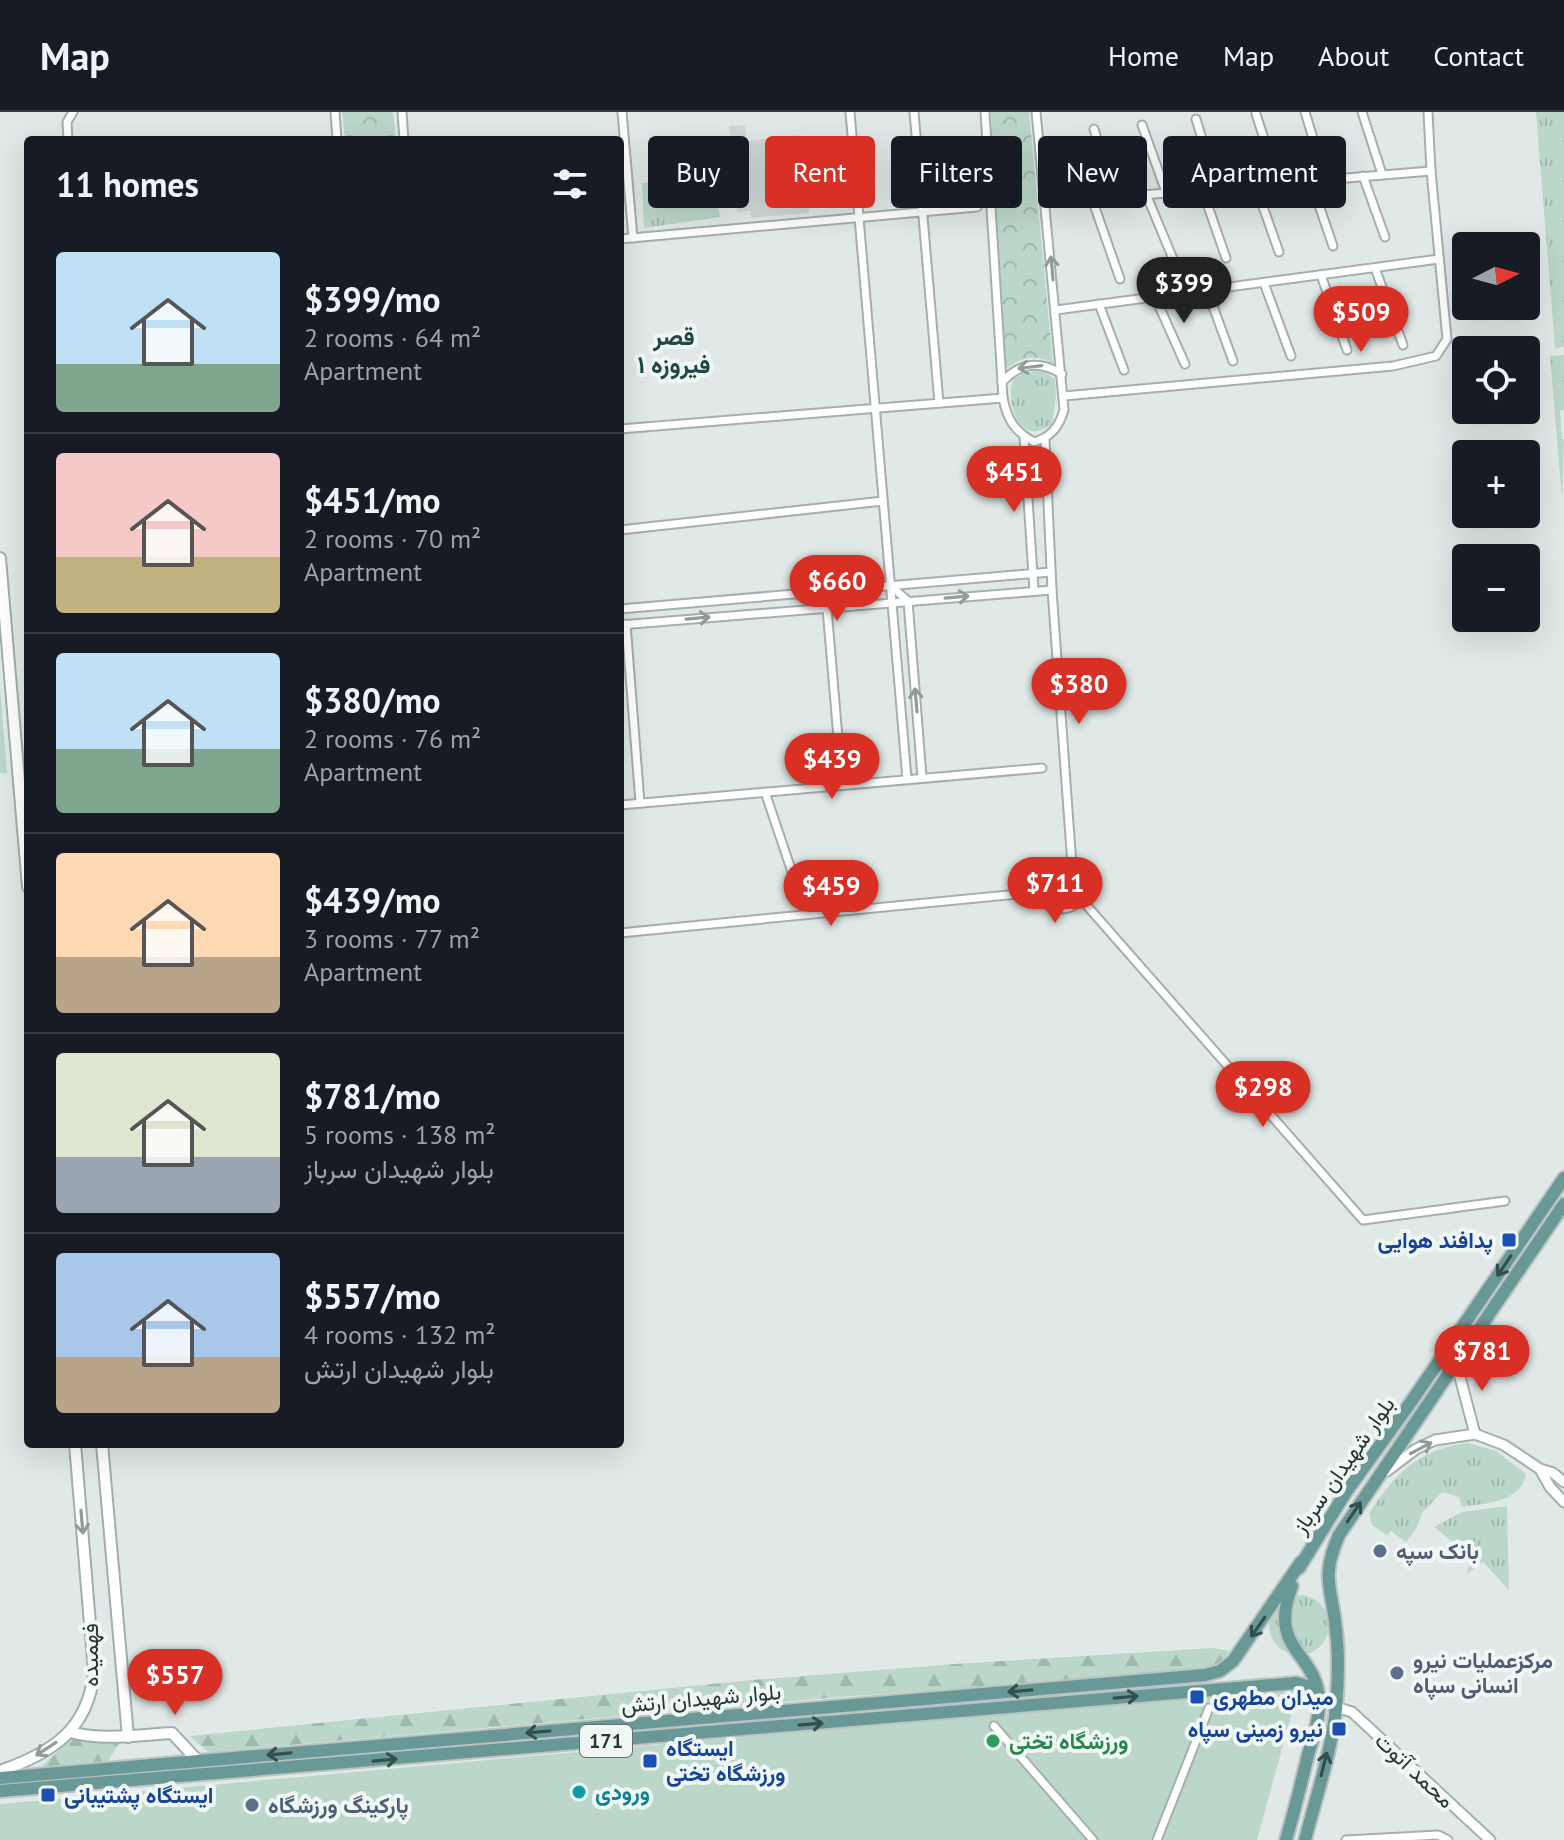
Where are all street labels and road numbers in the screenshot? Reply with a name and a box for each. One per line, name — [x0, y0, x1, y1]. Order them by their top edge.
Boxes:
street label: بلوار شهیدان سرباز — [1285, 1391, 1401, 1540]
street label: فهمیده — [76, 1623, 104, 1687]
street label: بلوار شهیدان ارتش — [620, 1677, 782, 1719]
road number: 171 — [580, 1725, 632, 1757]
street label: محمد آتوت — [1369, 1726, 1461, 1814]

